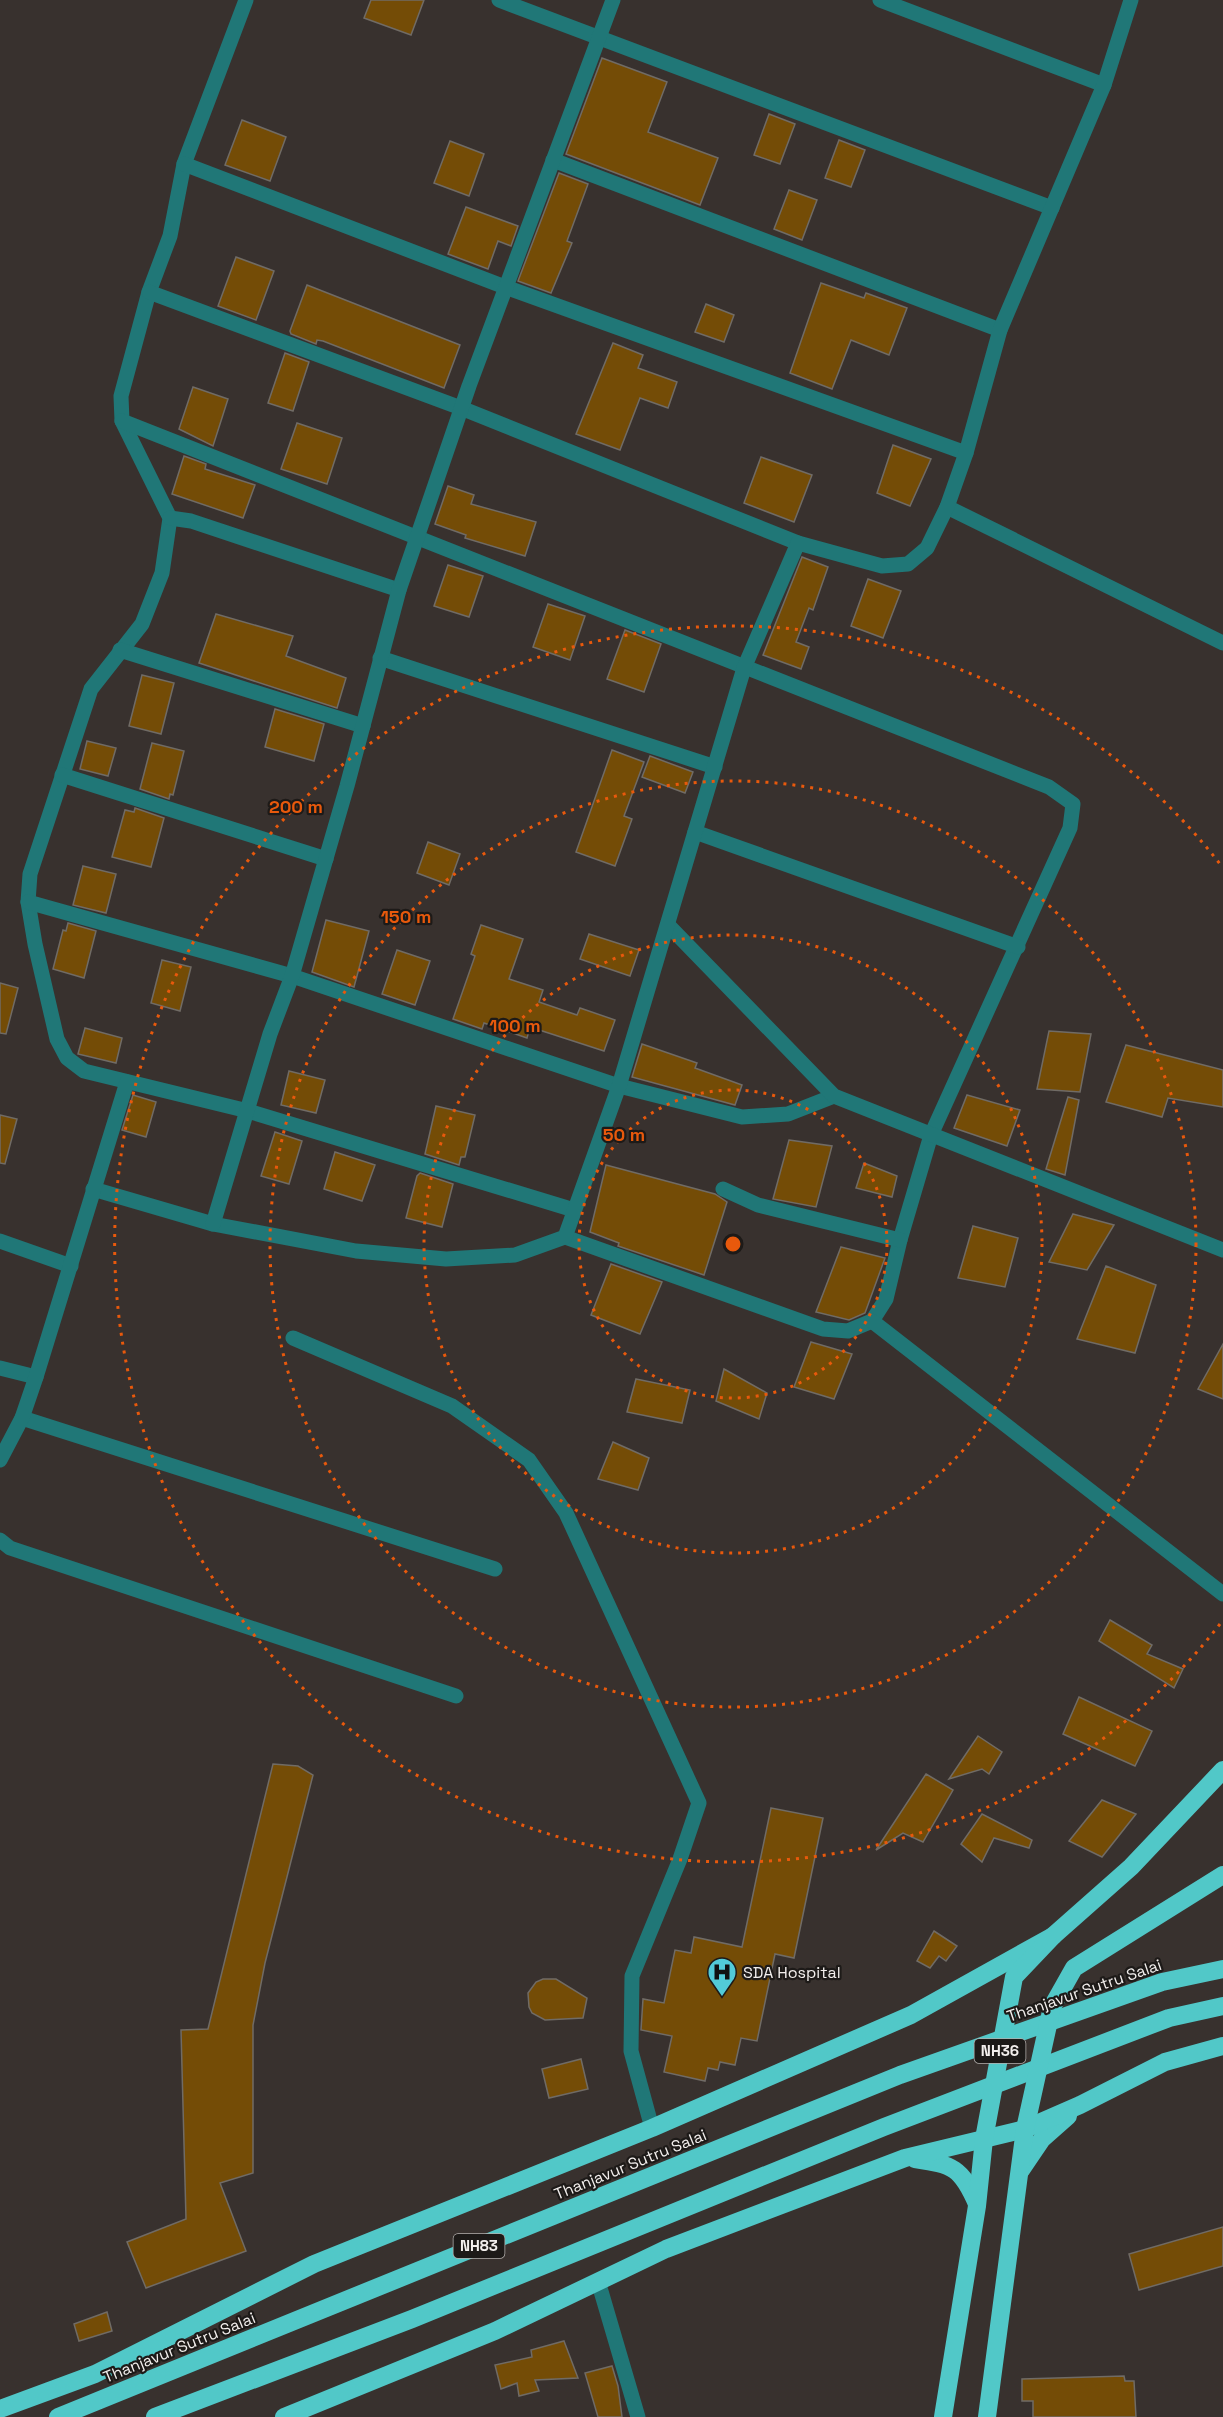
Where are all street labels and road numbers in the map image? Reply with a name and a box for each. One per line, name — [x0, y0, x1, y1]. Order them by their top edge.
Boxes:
street label: Thanjavur Sutru Salai — [1004, 1954, 1164, 2027]
road number: NH36 — [974, 2039, 1026, 2063]
street label: Thanjavur Sutru Salai — [551, 2124, 709, 2205]
road number: NH83 — [454, 2234, 504, 2258]
street label: Thanjavur Sutru Salai — [100, 2307, 258, 2388]

